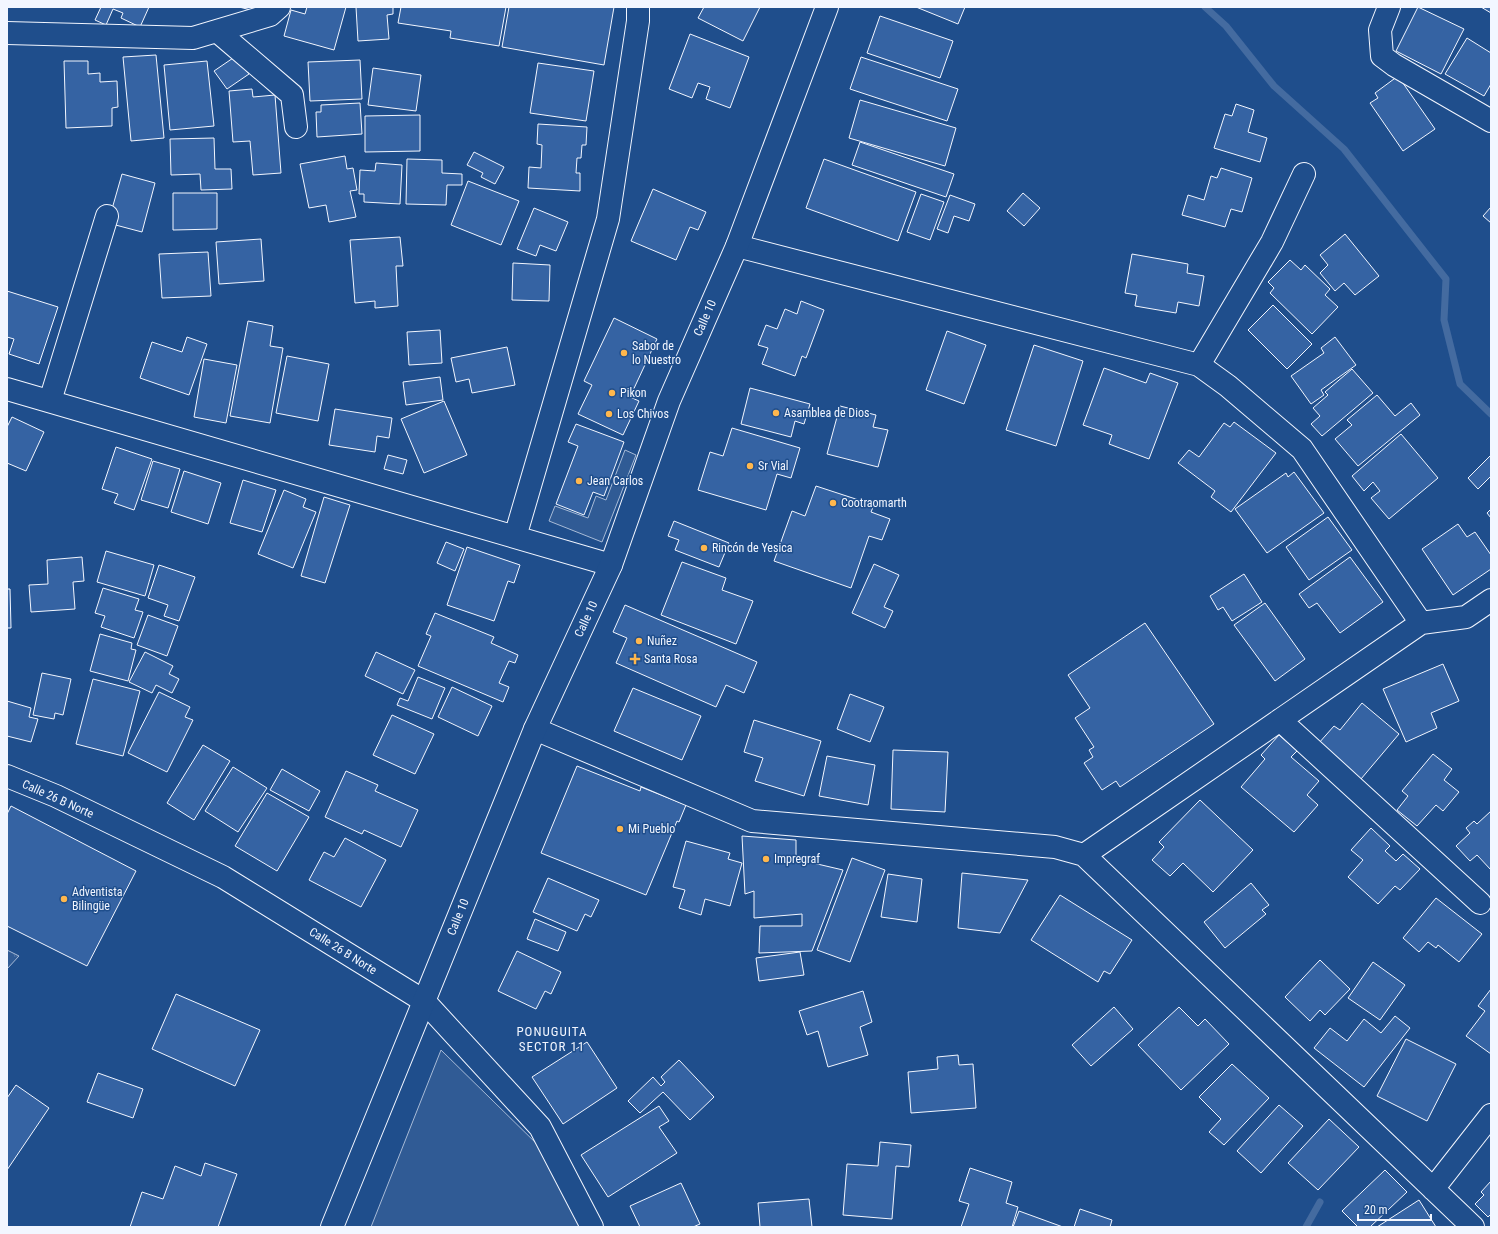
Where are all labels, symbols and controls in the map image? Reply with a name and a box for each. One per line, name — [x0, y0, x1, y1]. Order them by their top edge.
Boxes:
street label: Calle 10 — [691, 298, 719, 338]
place label: Sabor de lo Nuestro — [632, 339, 681, 367]
marker: Sabor de lo Nuestro — [619, 348, 629, 358]
place label: Pikon — [620, 386, 647, 400]
marker: Pikon — [607, 388, 617, 398]
place label: Asamblea de Dios — [784, 406, 869, 420]
place label: Los Chivos — [617, 407, 669, 421]
marker: Asamblea de Dios — [771, 408, 781, 418]
marker: Los Chivos — [604, 409, 614, 419]
place label: Sr Vial — [758, 459, 789, 473]
marker: Sr Vial — [745, 461, 755, 471]
place label: Jean Carlos — [587, 474, 643, 488]
marker: Jean Carlos — [574, 476, 584, 486]
place label: Cootraomarth — [841, 496, 907, 510]
marker: Cootraomarth — [828, 498, 838, 508]
place label: Rincón de Yesica — [712, 541, 793, 555]
marker: Rincón de Yesica — [699, 543, 709, 553]
street label: Calle 10 — [572, 599, 600, 639]
place label: Nuñez — [647, 634, 677, 648]
marker: Nuñez — [634, 636, 644, 646]
place label: Santa Rosa — [644, 652, 698, 666]
marker: Santa Rosa — [629, 653, 641, 665]
street label: Calle 26 B Norte — [20, 777, 96, 821]
place label: Mi Pueblo — [628, 822, 675, 836]
marker: Mi Pueblo — [615, 824, 625, 834]
place label: Impregraf — [774, 852, 820, 866]
marker: Impregraf — [761, 854, 771, 864]
place label: Adventista Bilingüe — [72, 885, 123, 913]
marker: Adventista Bilingüe — [59, 894, 69, 904]
street label: Calle 10 — [444, 897, 472, 937]
street label: Calle 26 B Norte — [307, 925, 380, 978]
district label: PONUGUITA SECTOR 11 — [516, 1024, 588, 1054]
scale bar — [1358, 1196, 1431, 1222]
text: 20 m — [1364, 1203, 1388, 1217]

